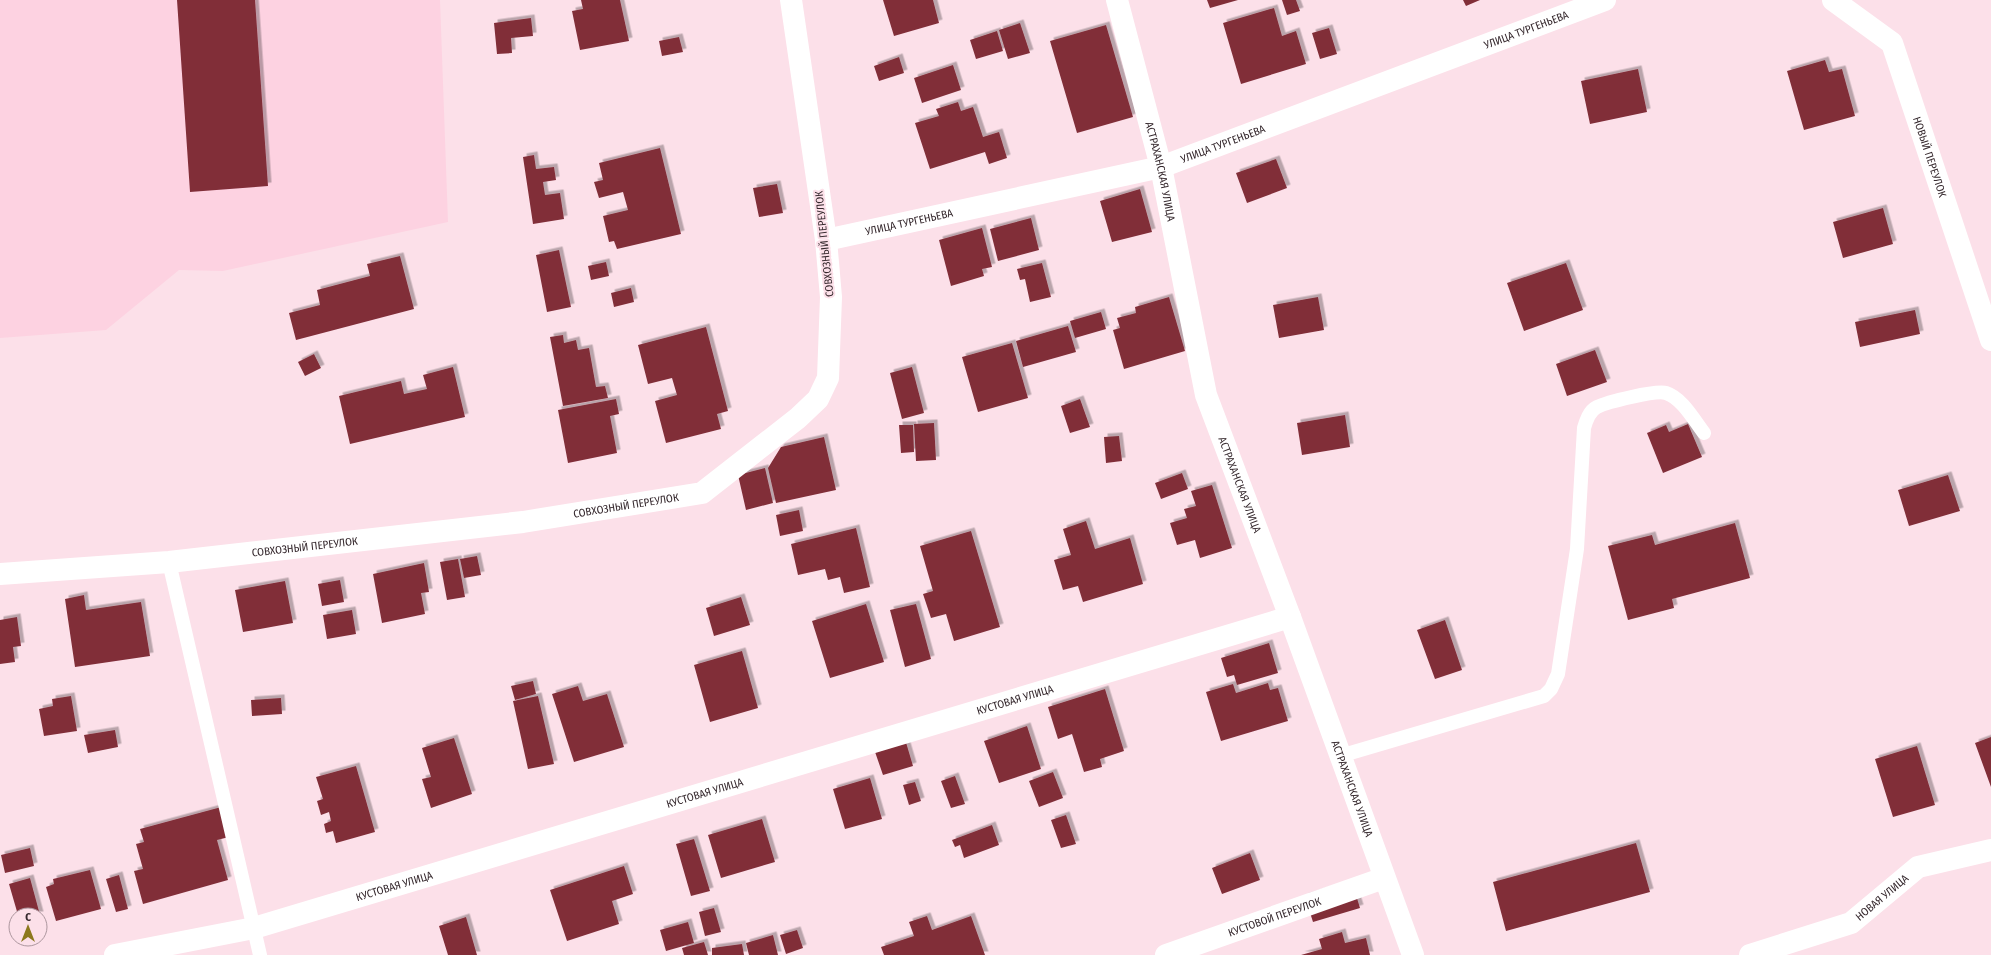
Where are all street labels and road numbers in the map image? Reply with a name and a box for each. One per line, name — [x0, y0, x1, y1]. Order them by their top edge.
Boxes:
street label: УЛИЦА ТУРГЕНЬЕВА — [1481, 8, 1571, 52]
street label: НОВЫЙ ПЕРЕУЛОК — [1910, 115, 1949, 199]
street label: АСТРАХАНСКАЯ УЛИЦА — [1142, 121, 1178, 223]
street label: УЛИЦА ТУРГЕНЬЕВА — [1178, 122, 1267, 166]
street label: СОВХОЗНЫЙ ПЕРЕУЛОК — [812, 190, 837, 298]
street label: УЛИЦА ТУРГЕНЬЕВА — [863, 207, 954, 238]
street label: АСТРАХАНСКАЯ УЛИЦА — [1215, 435, 1264, 535]
street label: СОВХОЗНЫЙ ПЕРЕУЛОК — [572, 491, 680, 521]
street label: СОВХОЗНЫЙ ПЕРЕУЛОК — [251, 535, 359, 560]
street label: КУСТОВАЯ УЛИЦА — [975, 682, 1055, 718]
street label: АСТРАХАНСКАЯ УЛИЦА — [1328, 739, 1376, 839]
street label: КУСТОВАЯ УЛИЦА — [665, 776, 745, 811]
street label: КУСТОВАЯ УЛИЦА — [354, 869, 434, 904]
street label: НОВАЯ УЛИЦА — [1853, 872, 1911, 923]
street label: КУСТОВОЙ ПЕРЕУЛОК — [1226, 895, 1323, 940]

